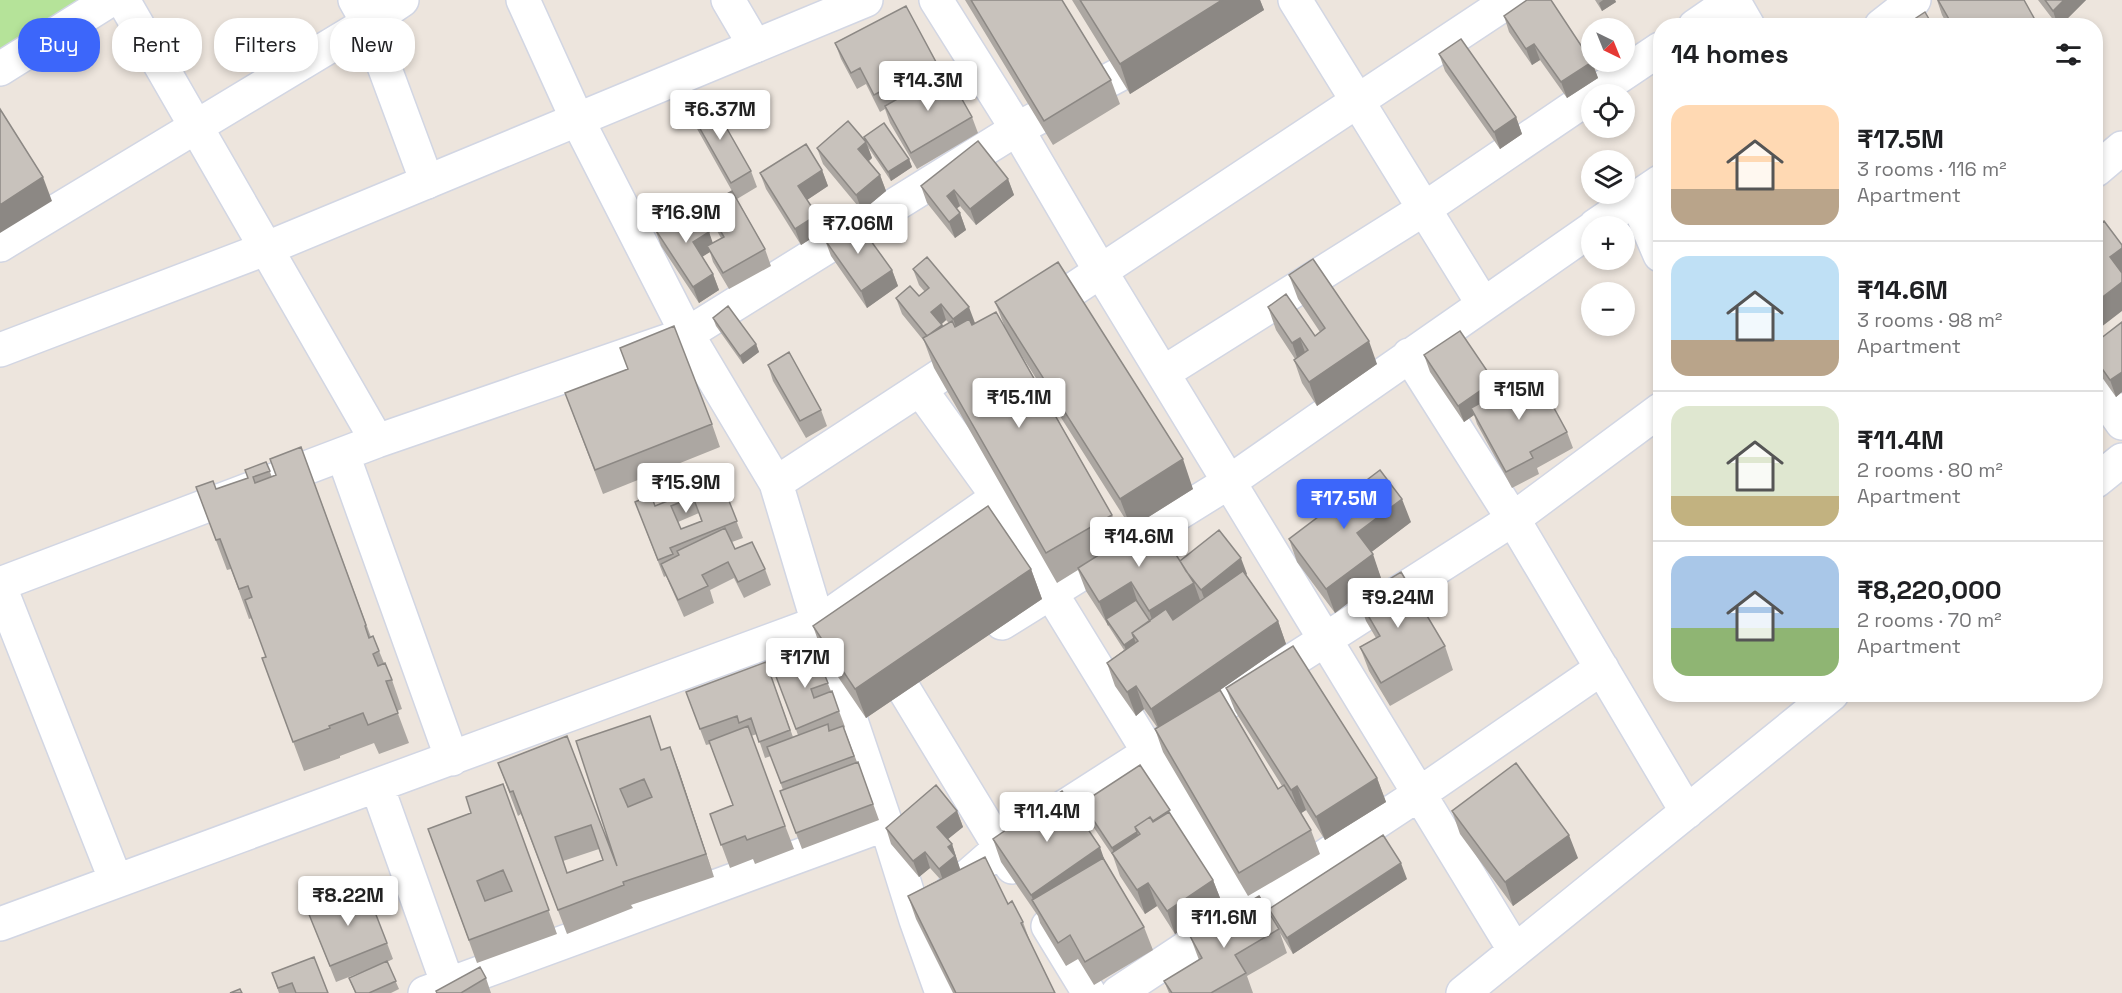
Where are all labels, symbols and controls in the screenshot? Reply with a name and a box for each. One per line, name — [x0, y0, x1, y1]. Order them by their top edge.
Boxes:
chip: Buy — [18, 18, 100, 72]
chip: Rent — [112, 18, 202, 72]
chip: Filters — [214, 18, 318, 72]
chip: New — [330, 18, 415, 72]
north arrow — [1581, 18, 1635, 72]
map controls — [1581, 18, 1635, 336]
text: 14 homes — [1671, 37, 1789, 71]
icon: filters — [2052, 38, 2085, 71]
pin: ₹14.3M — [879, 61, 977, 112]
text: ₹14.3M — [893, 67, 963, 93]
button: locate — [1581, 84, 1635, 138]
pin: ₹6.37M — [671, 90, 769, 141]
text: ₹6.37M — [684, 96, 756, 122]
text: ₹17.5M — [1857, 122, 1944, 156]
icon: home — [1719, 129, 1791, 201]
button: layers — [1581, 150, 1635, 204]
text: 3 rooms · 116 m² — [1857, 156, 2007, 182]
text: Apartment — [1857, 182, 1961, 208]
pin: ₹16.9M — [637, 193, 735, 244]
text: ₹16.9M — [651, 199, 721, 225]
pin: ₹7.06M — [809, 204, 907, 255]
text: ₹7.06M — [823, 210, 893, 236]
button: + — [1581, 216, 1635, 270]
text: ₹14.6M — [1857, 273, 1948, 307]
icon: home — [1719, 280, 1791, 352]
button: − — [1581, 282, 1635, 336]
text: 3 rooms · 98 m² — [1857, 307, 2002, 333]
text: Apartment — [1857, 333, 1961, 359]
pin: ₹15M — [1483, 370, 1555, 421]
text: ₹15M — [1493, 376, 1545, 402]
pin: ₹15.1M — [970, 378, 1068, 429]
text: ₹15.1M — [986, 384, 1052, 410]
text: ₹11.4M — [1857, 423, 1944, 457]
icon: home — [1719, 430, 1791, 502]
text: 2 rooms · 80 m² — [1857, 457, 2003, 483]
pin: ₹15.9M — [637, 463, 735, 514]
text: ₹15.9M — [651, 469, 721, 495]
pin: ₹17.5M — [1295, 479, 1393, 530]
text: Apartment — [1857, 483, 1961, 509]
text: ₹17.5M — [1311, 485, 1377, 511]
pin: ₹14.6M — [1090, 517, 1188, 568]
text: ₹14.6M — [1104, 523, 1174, 549]
text: ₹8,220,000 — [1857, 573, 2002, 607]
pin: ₹9.24M — [1349, 578, 1447, 629]
icon: home — [1719, 580, 1791, 652]
text: ₹9.24M — [1362, 584, 1434, 610]
text: 2 rooms · 70 m² — [1857, 607, 2001, 633]
text: Apartment — [1857, 633, 1961, 659]
pin: ₹17M — [769, 638, 841, 689]
text: ₹17M — [780, 644, 830, 670]
pin: ₹11.4M — [998, 792, 1096, 843]
text: ₹11.4M — [1014, 798, 1080, 824]
pin: ₹8.22M — [299, 876, 397, 927]
text: ₹8.22M — [312, 882, 384, 908]
pin: ₹11.6M — [1175, 898, 1273, 949]
text: ₹11.6M — [1191, 904, 1257, 930]

